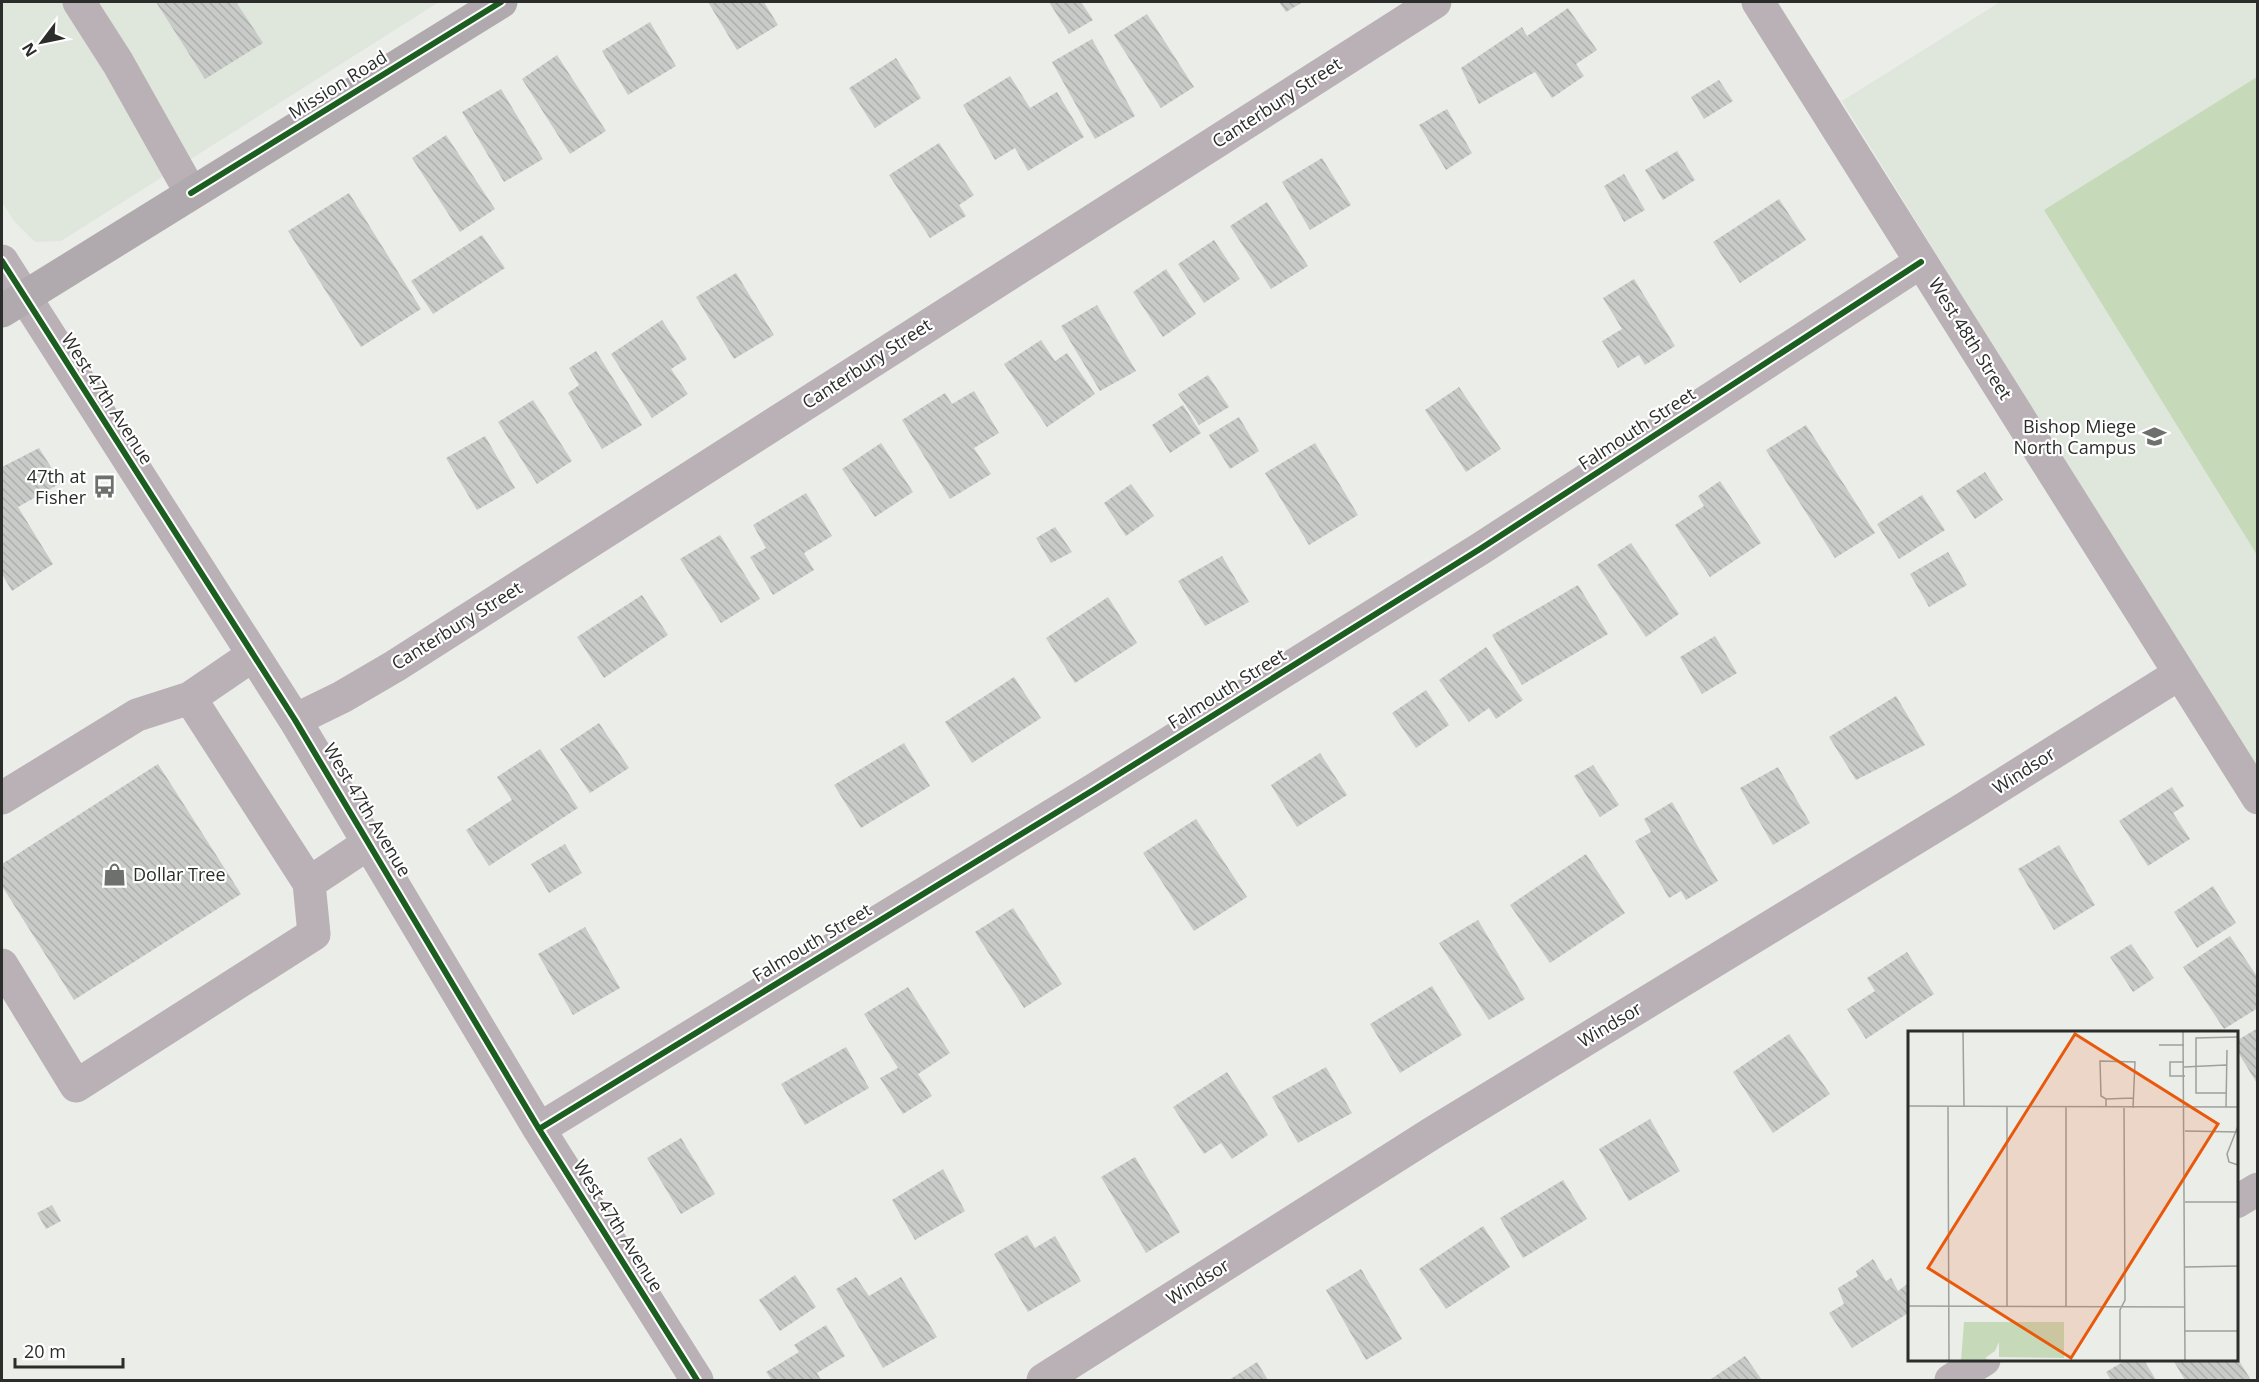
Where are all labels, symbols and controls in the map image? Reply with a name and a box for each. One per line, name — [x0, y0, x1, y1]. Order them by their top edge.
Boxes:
north arrow — [12, 12, 72, 72]
text: N — [17, 39, 42, 61]
street label: Mission Road — [284, 44, 391, 124]
street label: Canterbury Street — [1207, 51, 1346, 153]
street label: West 48th Street — [1924, 273, 2018, 404]
street label: Canterbury Street — [797, 312, 936, 414]
street label: West 47th Avenue — [56, 328, 159, 469]
street label: Falmouth Street — [1573, 381, 1700, 475]
place label: Bishop Miege North Campus — [2013, 414, 2136, 459]
school or university icon: Bishop Miege North Campus — [2141, 424, 2167, 450]
place label: 47th at Fisher — [27, 464, 87, 509]
bus stop icon: 47th at Fisher — [91, 474, 117, 500]
street label: Canterbury Street — [387, 575, 526, 675]
street label: Falmouth Street — [1163, 642, 1290, 734]
street label: West 47th Avenue — [318, 738, 417, 881]
street label: Windsor — [1988, 741, 2060, 799]
shop icon: Dollar Tree — [102, 862, 128, 888]
place label: Dollar Tree — [133, 862, 226, 886]
street label: Falmouth Street — [748, 897, 875, 987]
street label: Windsor — [1573, 996, 1646, 1052]
inset map — [1908, 1031, 2238, 1361]
street label: West 47th Avenue — [568, 1155, 669, 1296]
street label: Windsor — [1161, 1252, 1234, 1310]
scale bar — [15, 1331, 123, 1369]
text: 20 m — [24, 1339, 66, 1363]

